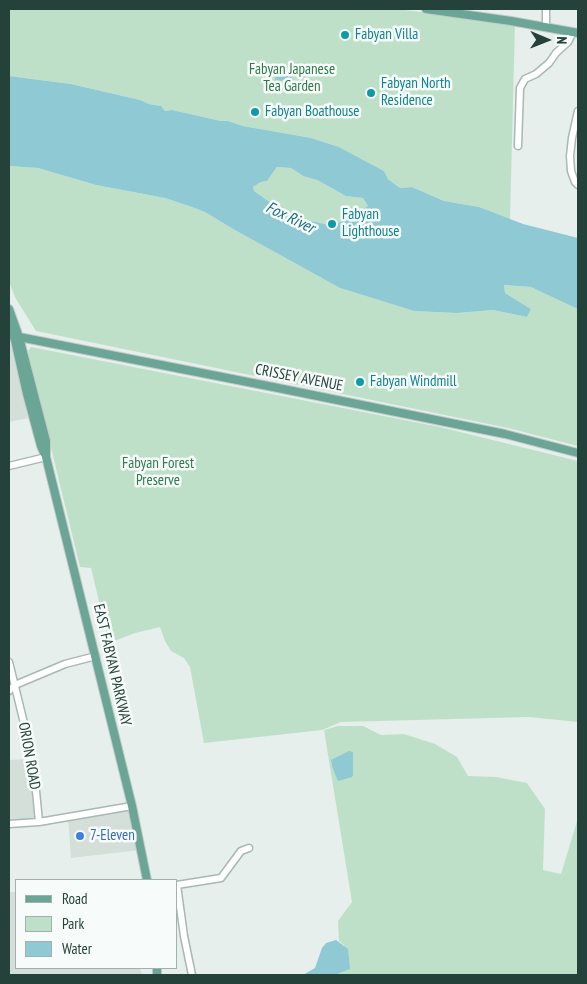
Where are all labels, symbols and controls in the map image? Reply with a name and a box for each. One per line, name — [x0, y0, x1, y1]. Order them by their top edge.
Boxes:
north arrow — [522, 15, 572, 65]
place label: Fabyan Villa — [355, 26, 418, 44]
marker: Fabyan Villa — [339, 29, 351, 41]
text: N — [553, 36, 571, 44]
park label: Fabyan Japanese Tea Garden — [249, 61, 335, 96]
place label: Fabyan North Residence — [381, 75, 451, 110]
marker: Fabyan North Residence — [365, 87, 377, 99]
place label: Fabyan Boathouse — [265, 103, 359, 121]
marker: Fabyan Boathouse — [249, 106, 261, 118]
water label: Fox River — [263, 198, 317, 238]
place label: Fabyan Lighthouse — [342, 206, 400, 241]
marker: Fabyan Lighthouse — [326, 218, 338, 230]
street label: CRISSEY AVENUE — [254, 361, 344, 395]
place label: Fabyan Windmill — [370, 373, 456, 391]
marker: Fabyan Windmill — [354, 376, 366, 388]
park label: Fabyan Forest Preserve — [122, 455, 194, 490]
street label: EAST FABYAN PARKWAY — [89, 602, 135, 728]
street label: ORION ROAD — [14, 721, 44, 791]
place label: 7-Eleven — [90, 827, 135, 845]
marker: 7-Eleven — [74, 830, 86, 842]
legend — [15, 879, 178, 969]
text: Road — [62, 889, 88, 908]
text: Park — [62, 914, 84, 933]
text: Water — [62, 939, 92, 958]

